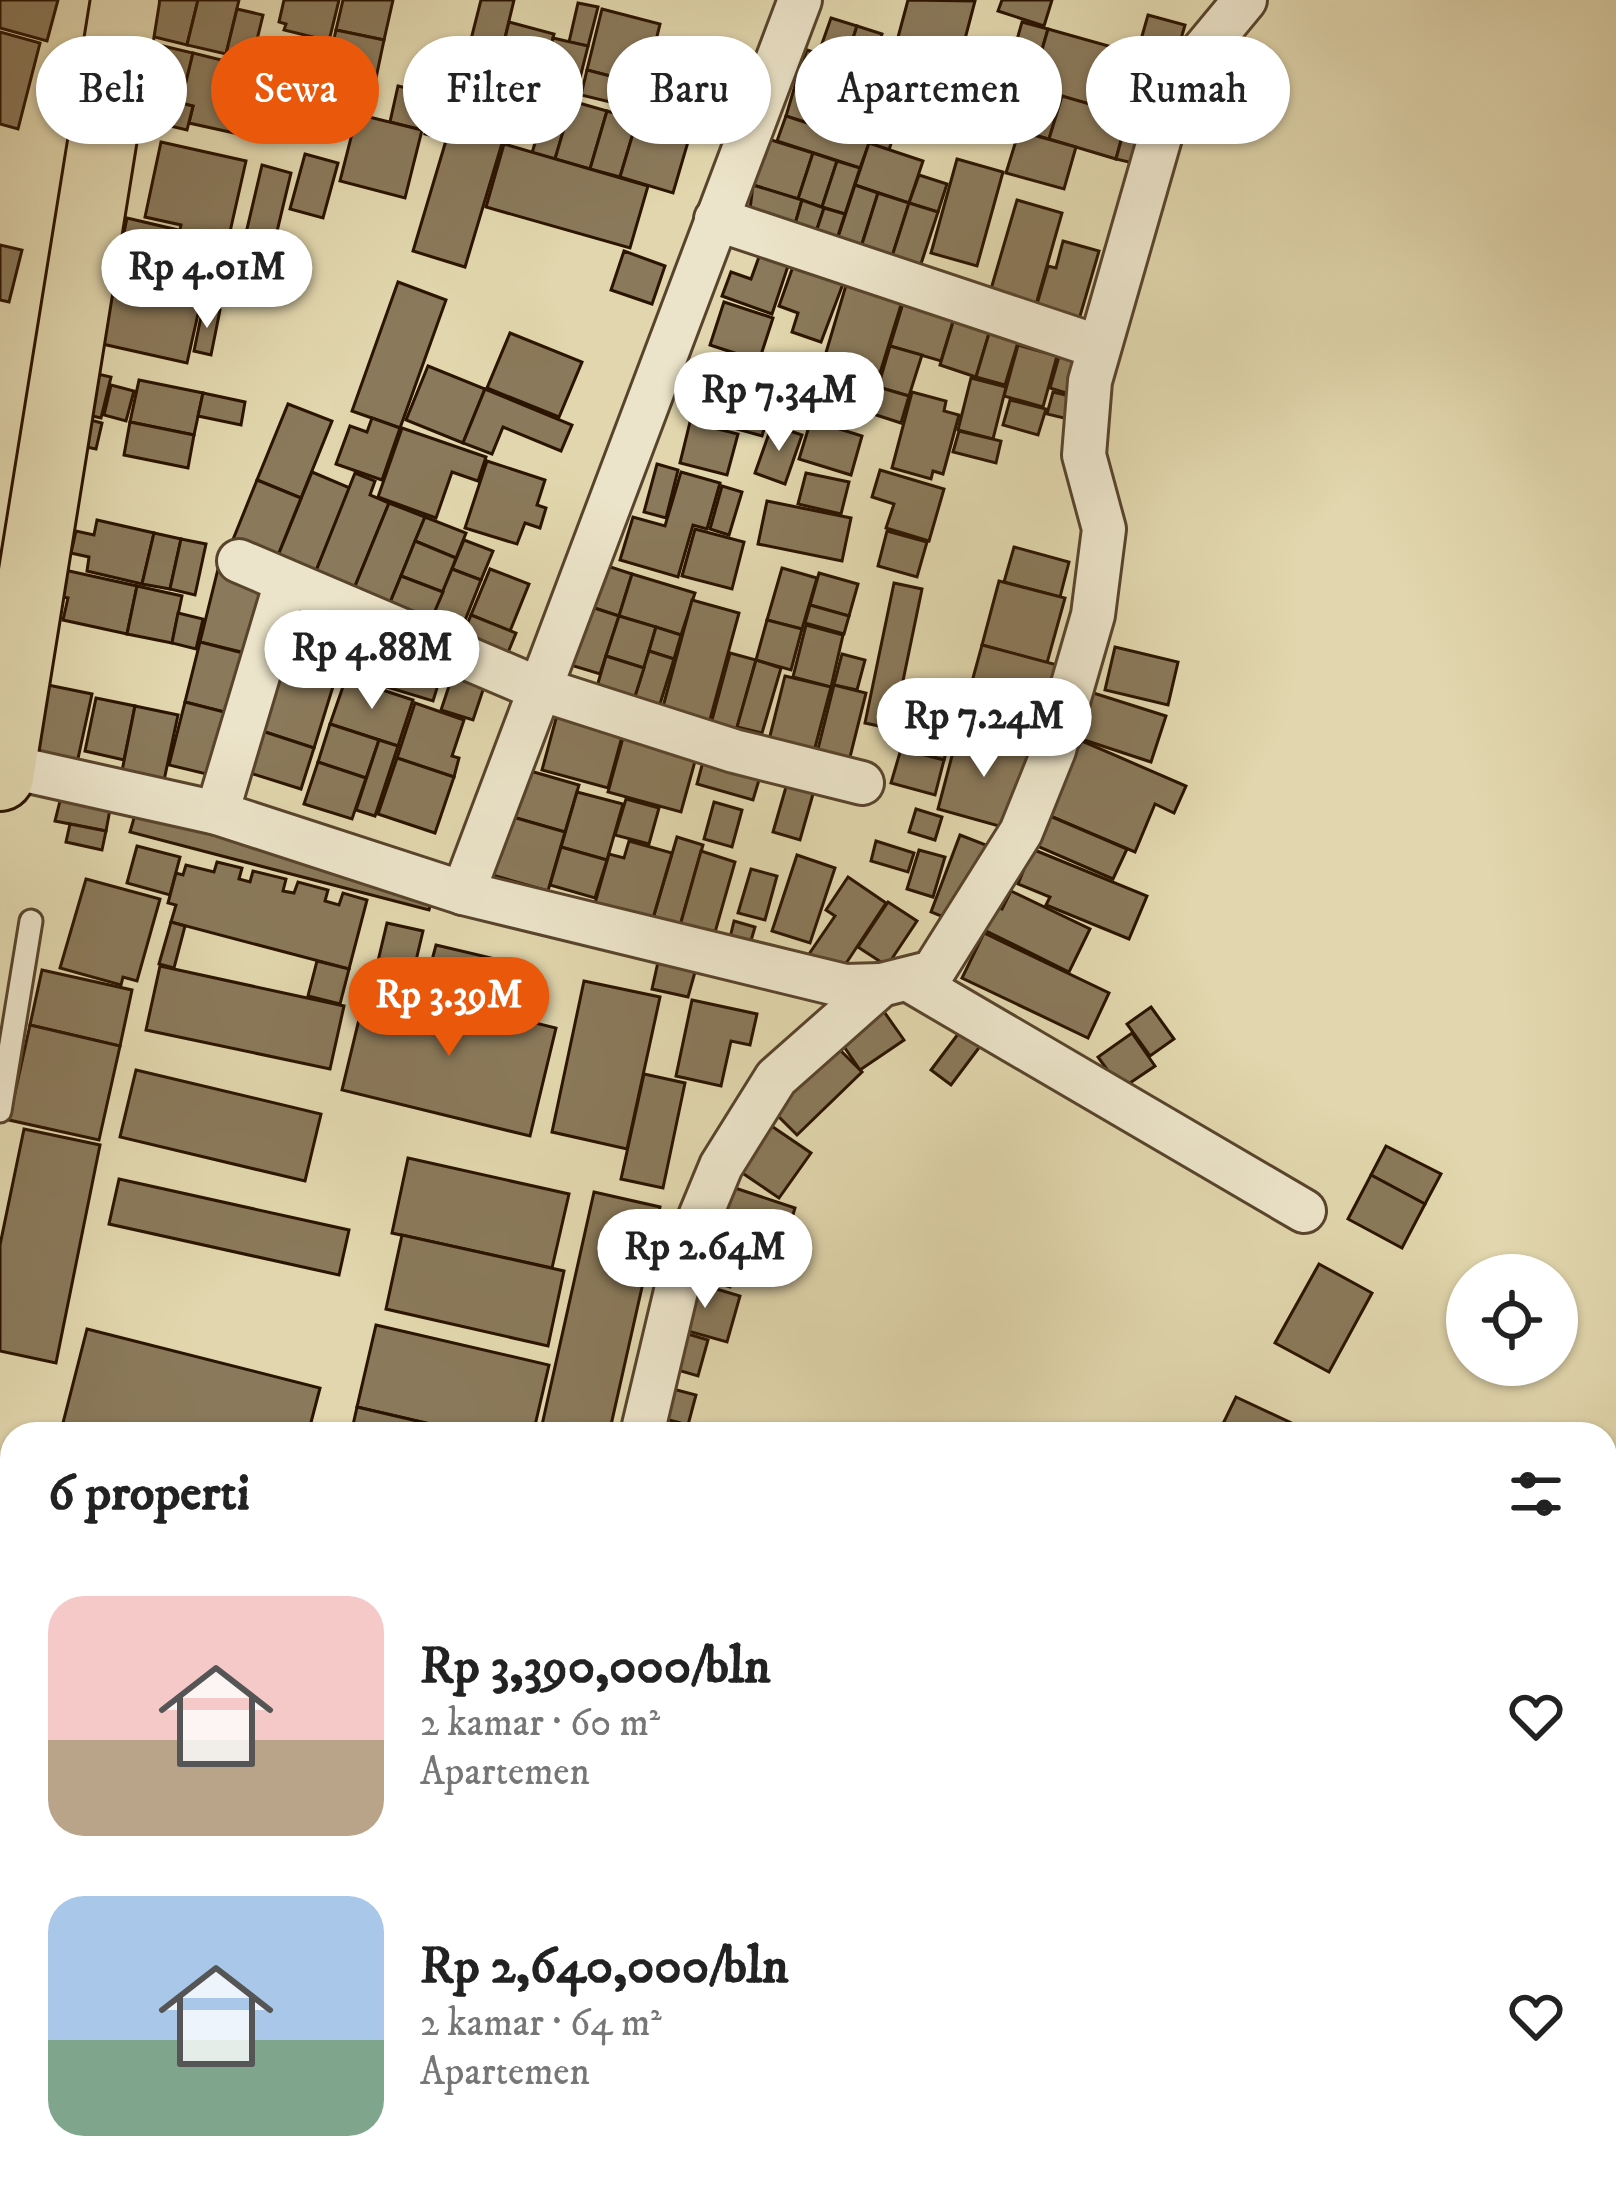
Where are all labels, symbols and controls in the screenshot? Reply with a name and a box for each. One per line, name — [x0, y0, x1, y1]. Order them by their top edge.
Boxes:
chip: Beli — [36, 36, 187, 144]
chip: Sewa — [211, 36, 379, 144]
chip: Filter — [403, 36, 583, 144]
chip: Baru — [607, 36, 771, 144]
chip: Apartemen — [795, 36, 1062, 144]
chip: Rumah — [1086, 36, 1290, 144]
pin: Rp 4.01M — [83, 229, 331, 331]
text: Rp 4.01M — [128, 243, 286, 292]
pin: Rp 7.34M — [655, 352, 903, 454]
text: Rp 7.34M — [701, 366, 857, 415]
pin: Rp 4.88M — [248, 610, 496, 712]
text: Rp 4.88M — [291, 624, 453, 673]
pin: Rp 7.24M — [860, 678, 1108, 780]
text: Rp 7.24M — [904, 692, 1064, 741]
pin: Rp 3.39M — [325, 957, 573, 1059]
text: Rp 3.39M — [375, 971, 523, 1020]
pin: Rp 2.64M — [581, 1209, 829, 1311]
text: Rp 2.64M — [624, 1223, 786, 1272]
map controls — [1446, 1254, 1578, 1386]
button: locate — [1446, 1254, 1578, 1386]
icon: filters — [1503, 1461, 1569, 1527]
text: 6 properti — [48, 1462, 250, 1526]
text: Rp 3,390,000/bln — [420, 1635, 771, 1699]
icon: home — [144, 1644, 288, 1788]
icon: heart — [1503, 1683, 1569, 1749]
text: 2 kamar · 60 m² — [420, 1699, 660, 1748]
text: Apartemen — [420, 1748, 590, 1797]
text: Rp 2,640,000/bln — [420, 1935, 789, 1999]
icon: home — [144, 1944, 288, 2088]
icon: heart — [1503, 1983, 1569, 2049]
text: 2 kamar · 64 m² — [420, 1999, 662, 2048]
text: Apartemen — [420, 2048, 590, 2097]

